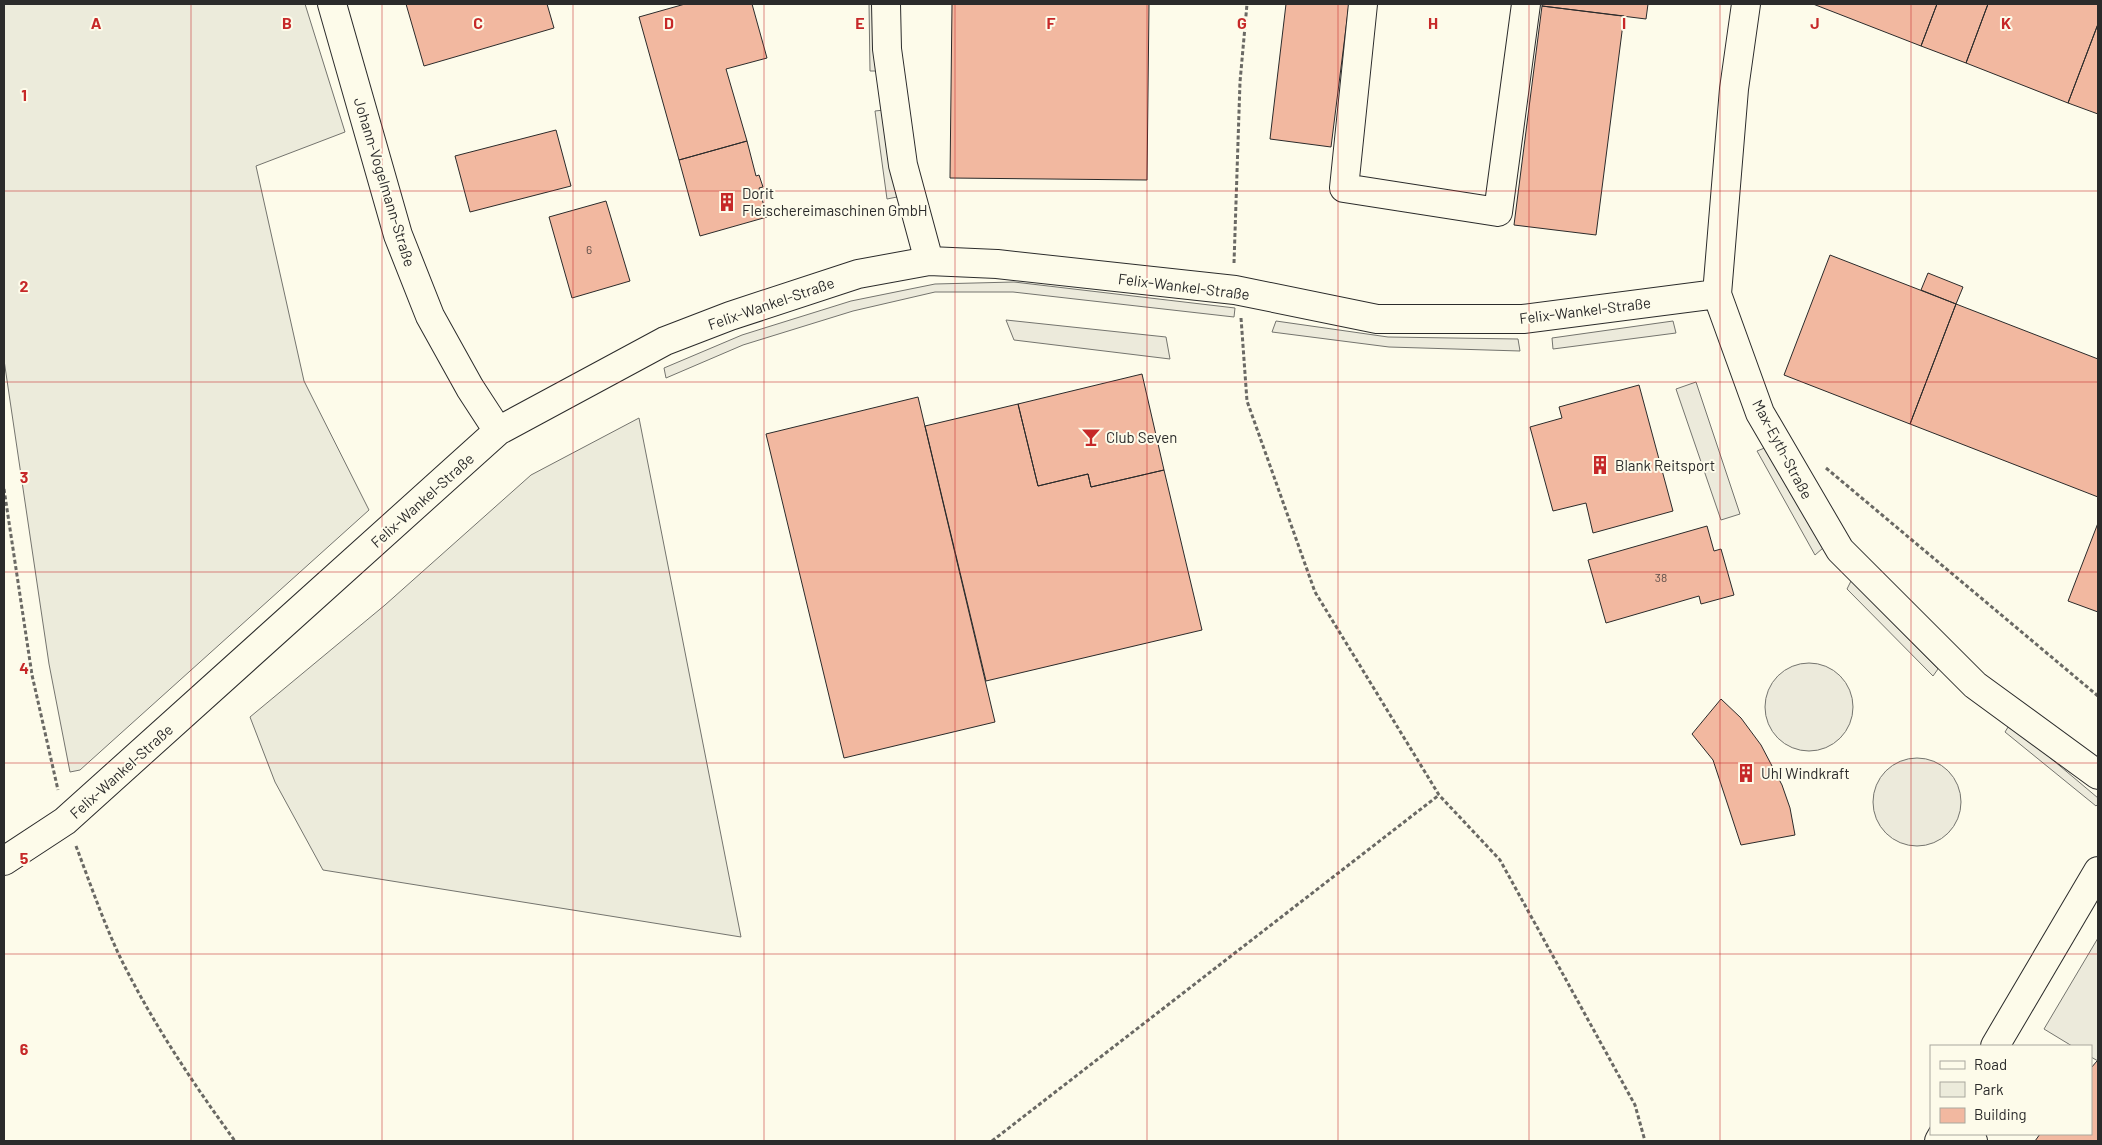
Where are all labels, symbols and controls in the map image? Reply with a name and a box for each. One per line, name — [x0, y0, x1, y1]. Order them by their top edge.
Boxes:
text: A — [91, 13, 102, 32]
text: B — [282, 13, 292, 32]
text: C — [473, 13, 483, 32]
text: D — [664, 13, 674, 32]
text: E — [855, 13, 865, 32]
text: F — [1047, 13, 1056, 32]
text: G — [1237, 13, 1247, 32]
text: H — [1428, 13, 1438, 32]
text: I — [1622, 13, 1626, 32]
text: J — [1810, 13, 1820, 32]
text: K — [2001, 13, 2011, 32]
text: 1 — [21, 85, 27, 104]
street label: Johann-Vogelmann-Straße — [351, 95, 419, 269]
place label: Dorit Fleischereimaschinen GmbH — [742, 184, 928, 219]
building icon: Dorit Fleischereimaschinen GmbH — [716, 191, 738, 213]
house number: 6 — [586, 242, 592, 256]
street label: Felix-Wankel-Straße — [1117, 269, 1251, 303]
street label: Felix-Wankel-Straße — [705, 273, 837, 333]
text: 2 — [20, 276, 29, 295]
street label: Felix-Wankel-Straße — [1518, 293, 1652, 327]
street label: Max-Eyth-Straße — [1749, 396, 1817, 502]
bar icon: Club Seven — [1080, 426, 1102, 448]
place label: Club Seven — [1106, 428, 1177, 446]
street label: Felix-Wankel-Straße — [367, 449, 477, 551]
building icon: Blank Reitsport — [1589, 454, 1611, 476]
place label: Blank Reitsport — [1615, 456, 1715, 474]
text: 3 — [20, 467, 28, 486]
house number: 38 — [1655, 570, 1667, 584]
text: 4 — [19, 658, 29, 677]
street label: Felix-Wankel-Straße — [66, 720, 176, 822]
building icon: Uhl Windkraft — [1735, 762, 1757, 784]
place label: Uhl Windkraft — [1761, 764, 1850, 782]
text: 5 — [20, 848, 29, 867]
text: 6 — [20, 1039, 29, 1058]
legend — [1930, 1045, 2092, 1135]
text: Road — [1974, 1055, 2007, 1073]
text: Park — [1974, 1080, 2004, 1098]
text: Building — [1974, 1105, 2027, 1123]

